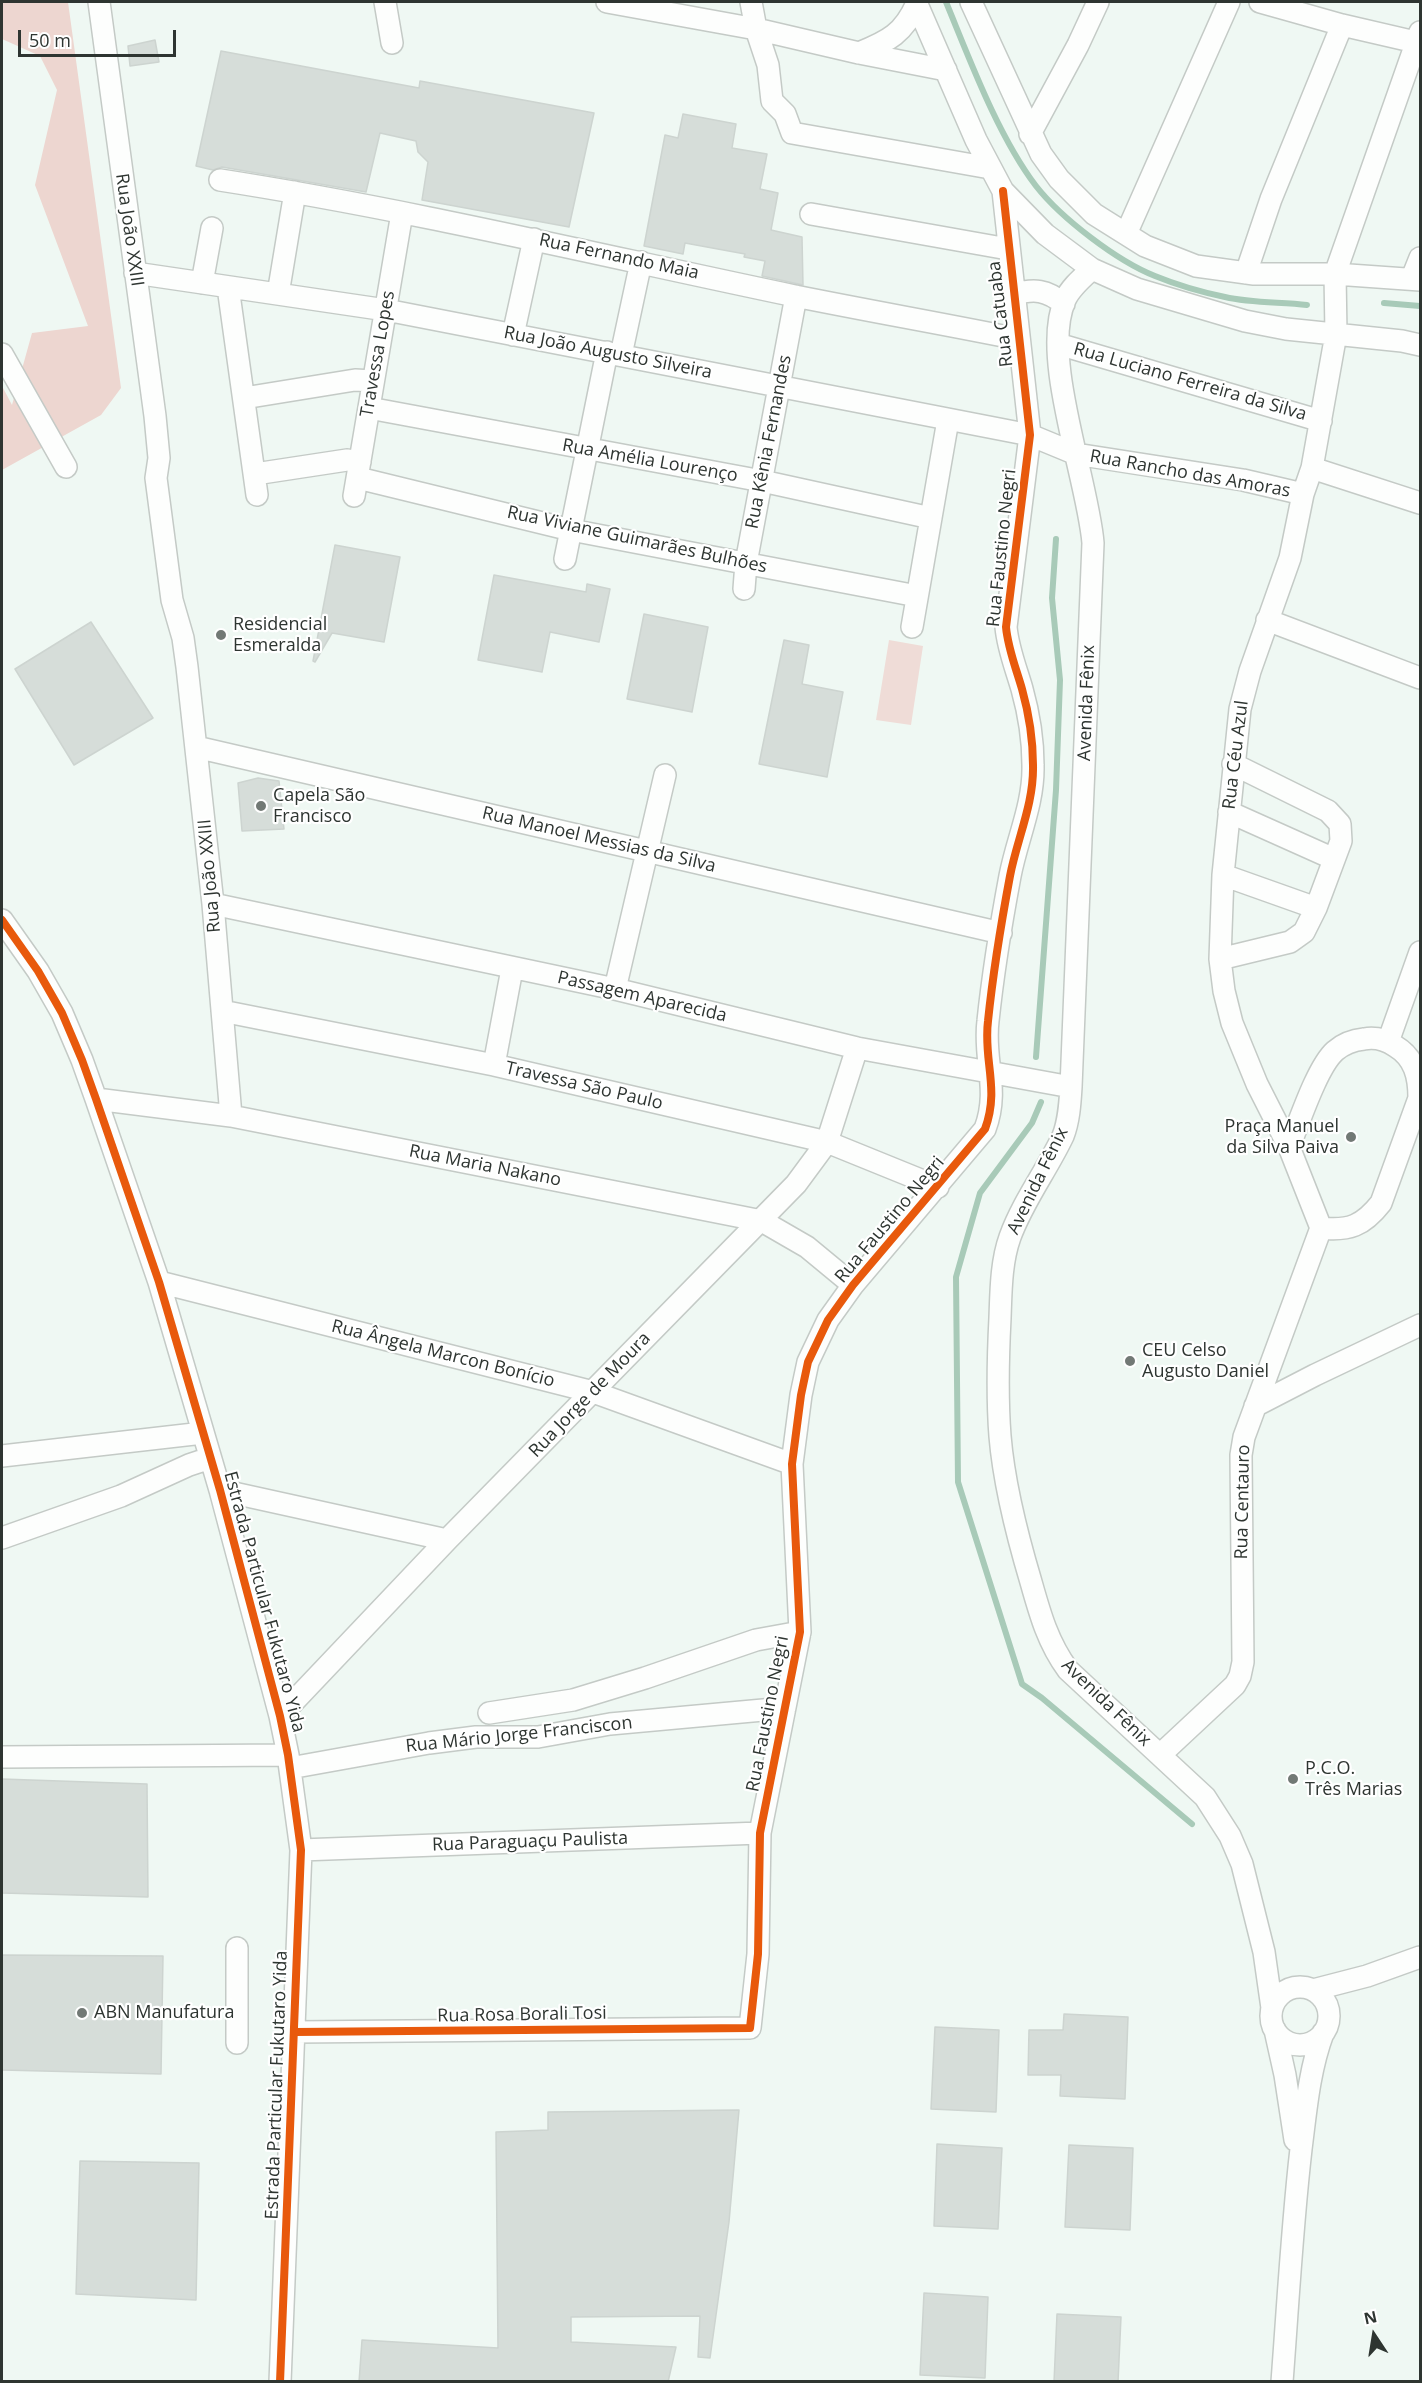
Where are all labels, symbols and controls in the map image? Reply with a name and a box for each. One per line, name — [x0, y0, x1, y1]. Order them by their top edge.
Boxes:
scale bar — [21, 18, 178, 56]
text: 50 m — [29, 28, 71, 52]
street label: Rua João XXIII — [110, 172, 148, 288]
street label: Rua Fernando Maia — [537, 230, 701, 284]
street label: Rua Catuaba — [984, 260, 1018, 368]
street label: Travessa Lopes — [356, 289, 400, 419]
street label: Rua João Augusto Silveira — [502, 322, 714, 384]
street label: Rua Luciano Ferreira da Silva — [1071, 338, 1309, 426]
street label: Rua Kênia Fernandes — [742, 353, 796, 531]
street label: Rua Amélia Lourenço — [560, 435, 740, 487]
street label: Rua Rancho das Amoras — [1088, 446, 1292, 502]
street label: Rua Faustino Negri — [983, 468, 1021, 628]
street label: Rua Viviane Guimarães Bulhões — [505, 502, 769, 578]
place label: Residencial Esmeralda — [233, 614, 327, 656]
marker: Residencial Esmeralda — [214, 628, 228, 642]
street label: Avenida Fênix — [1074, 645, 1100, 761]
street label: Rua Céu Azul — [1219, 699, 1253, 811]
place label: Capela São Francisco — [273, 785, 365, 828]
marker: Capela São Francisco — [254, 799, 268, 813]
street label: Rua Manoel Messias da Silva — [480, 803, 718, 877]
street label: Rua João XXIII — [194, 818, 226, 934]
street label: Passagem Aparecida — [555, 967, 729, 1027]
street label: Travessa São Paulo — [503, 1057, 665, 1115]
place label: Praça Manuel da Silva Paiva — [1225, 1116, 1339, 1158]
street label: Avenida Fênix — [1003, 1124, 1073, 1238]
marker: Praça Manuel da Silva Paiva — [1344, 1130, 1358, 1144]
street label: Rua Maria Nakano — [407, 1141, 563, 1191]
street label: Rua Faustino Negri — [831, 1152, 949, 1288]
street label: Rua Ângela Marcon Bonício — [329, 1316, 557, 1392]
street label: Rua Jorge de Moura — [525, 1328, 655, 1462]
place label: CEU Celso Augusto Daniel — [1142, 1340, 1269, 1382]
marker: CEU Celso Augusto Daniel — [1123, 1354, 1137, 1368]
street label: Rua Centauro — [1231, 1444, 1255, 1560]
street label: Estrada Particular Fukutaro Yida — [219, 1469, 309, 1735]
street label: Rua Faustino Negri — [742, 1634, 794, 1794]
street label: Avenida Fênix — [1057, 1655, 1155, 1751]
street label: Rua Mário Jorge Franciscon — [405, 1712, 633, 1758]
place label: P.C.O. Três Marias — [1305, 1758, 1402, 1800]
marker: P.C.O. Três Marias — [1286, 1772, 1300, 1786]
street label: Rua Paraguaçu Paulista — [432, 1828, 628, 1856]
street label: Estrada Particular Fukutaro Yida — [262, 1950, 292, 2220]
place label: ABN Manufatura — [94, 2002, 234, 2024]
street label: Rua Rosa Borali Tosi — [437, 2003, 607, 2027]
marker: ABN Manufatura — [75, 2006, 89, 2020]
north arrow — [1344, 2305, 1404, 2365]
text: N — [1362, 2305, 1379, 2330]

